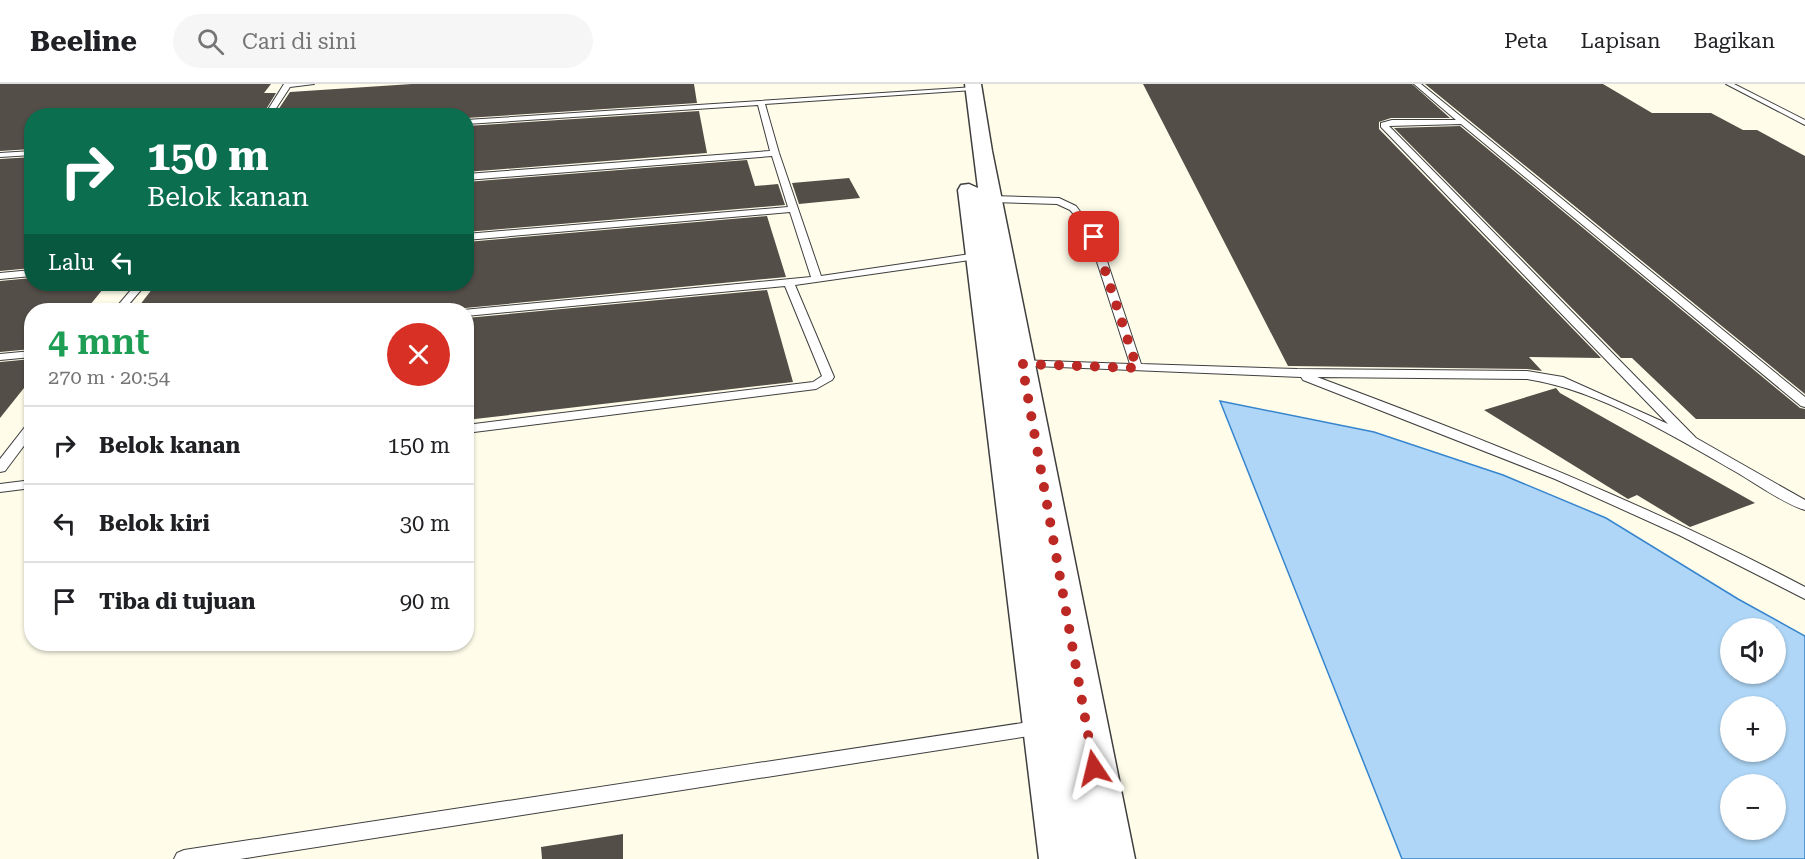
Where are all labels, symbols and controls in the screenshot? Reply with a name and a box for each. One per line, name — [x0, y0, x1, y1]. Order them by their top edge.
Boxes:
search box — [173, 14, 593, 68]
text: Beeline — [30, 25, 137, 58]
icon: search — [194, 25, 227, 58]
text: Cari di sini — [242, 29, 357, 54]
text: Peta — [1504, 29, 1548, 53]
text: Lapisan — [1581, 29, 1661, 53]
text: Bagikan — [1694, 29, 1775, 53]
text: 150 m — [147, 131, 269, 180]
icon: right — [48, 132, 126, 210]
text: Belok kanan — [147, 181, 309, 213]
pin — [1068, 211, 1119, 262]
icon: arrive — [1077, 220, 1110, 253]
icon: left — [106, 246, 139, 279]
text: Lalu — [48, 250, 94, 275]
text: 4 mnt — [48, 321, 149, 363]
button: close — [387, 323, 450, 386]
text: 270 m · 20:54 — [48, 365, 170, 389]
icon: right — [48, 429, 81, 462]
text: Belok kanan — [99, 433, 240, 458]
text: 150 m — [387, 433, 450, 458]
icon: left — [48, 507, 81, 540]
text: Belok kiri — [99, 511, 210, 536]
text: 30 m — [400, 511, 450, 536]
icon: arrive — [48, 585, 81, 618]
text: Tiba di tujuan — [99, 589, 255, 614]
text: 90 m — [400, 589, 450, 614]
map controls — [1720, 618, 1786, 840]
button: sound — [1720, 618, 1786, 684]
button: + — [1720, 696, 1786, 762]
position arrow — [1062, 736, 1126, 800]
button: − — [1720, 774, 1786, 840]

